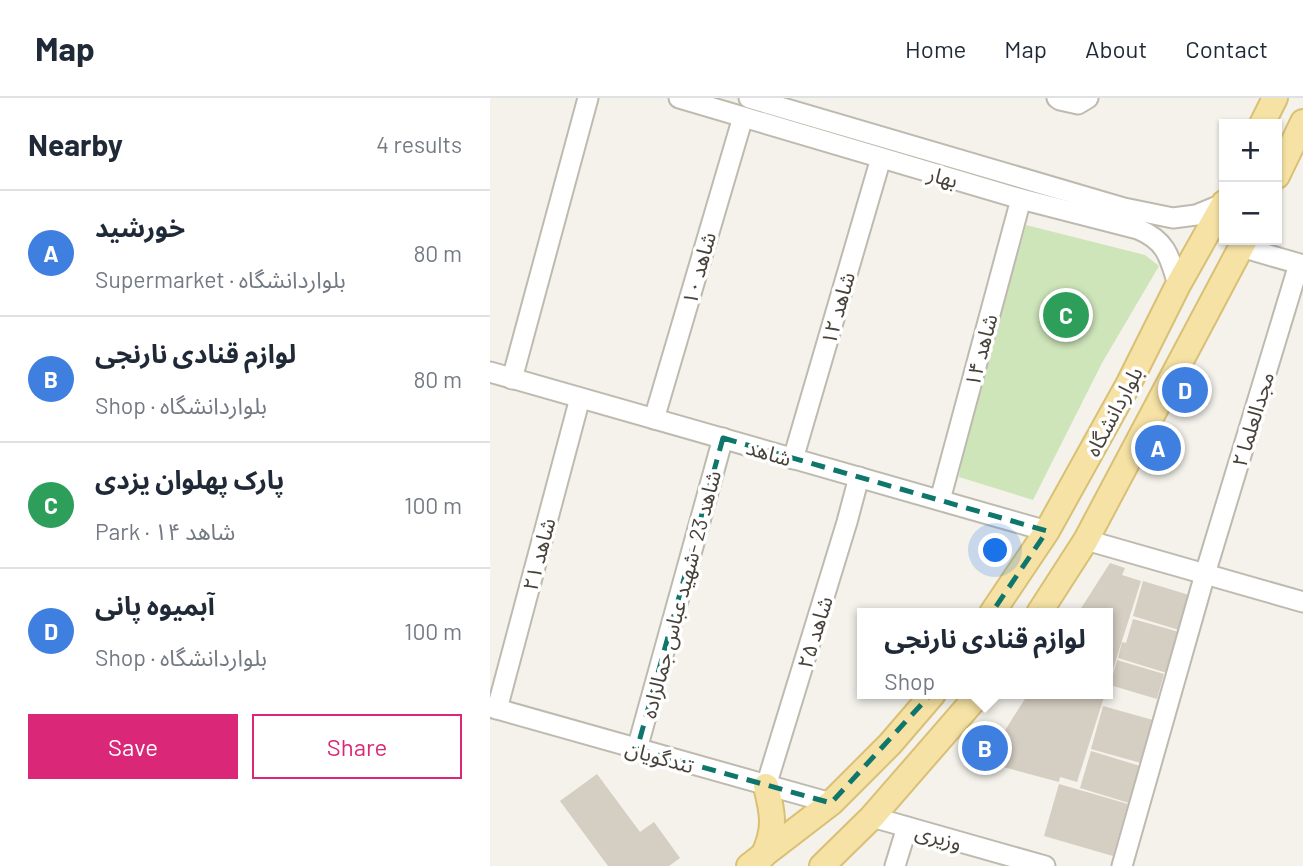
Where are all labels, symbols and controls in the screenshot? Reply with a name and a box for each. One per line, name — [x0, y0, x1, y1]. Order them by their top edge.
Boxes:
text: Map — [35, 28, 95, 68]
text: Home — [905, 34, 966, 63]
text: Map — [1004, 34, 1047, 63]
text: About — [1085, 34, 1147, 63]
text: Contact — [1185, 34, 1268, 63]
map controls — [1219, 119, 1282, 245]
button: + — [1219, 119, 1282, 182]
text: Nearby — [28, 126, 123, 162]
text: 4 results — [376, 130, 462, 158]
street label: بهار — [924, 160, 961, 193]
button: − — [1219, 182, 1282, 245]
text: خورشید — [95, 211, 185, 242]
street label: شاهد ۱۰ — [676, 229, 720, 307]
text: A — [43, 239, 59, 267]
text: 80 m — [413, 239, 462, 267]
text: Supermarket · بلواردانشگاه — [95, 265, 346, 293]
street label: شاهد ۱۲ — [815, 269, 859, 347]
pin: C — [1043, 289, 1089, 341]
street label: شاهد ۱۴ — [958, 311, 1002, 389]
text: لوازم قنادی نارنجی — [95, 337, 296, 368]
street label: بلواردانشگاه — [1079, 362, 1148, 460]
pin: D — [1162, 364, 1208, 416]
text: B — [44, 365, 58, 393]
text: 80 m — [413, 365, 462, 393]
street label: مجدالعلما ۲ — [1226, 369, 1278, 469]
text: Shop · بلواردانشگاه — [95, 391, 267, 419]
pin: A — [1135, 422, 1181, 474]
street label: شاهد — [744, 434, 794, 470]
text: پارک پهلوان یزدی — [95, 463, 284, 494]
street label: شاهد 23 -شهید عباس جمالزاده — [635, 467, 726, 721]
text: C — [44, 491, 58, 519]
text: 100 m — [404, 491, 462, 519]
street label: شاهد ۲۱ — [516, 515, 560, 593]
text: Park · شاهد ۱۴ — [95, 517, 235, 545]
your location — [978, 533, 1012, 567]
text: آبمیوه پانی — [95, 589, 215, 620]
street label: شاهد ۲۵ — [791, 593, 837, 671]
popup — [857, 608, 1113, 699]
text: D — [44, 617, 58, 645]
text: 100 m — [404, 617, 462, 645]
text: لوازم قنادی نارنجی — [884, 622, 1086, 653]
text: Shop · بلواردانشگاه — [95, 643, 267, 671]
text: Shop — [884, 667, 935, 695]
button: Save — [28, 714, 238, 779]
button: Share — [252, 714, 462, 779]
pin: B — [962, 722, 1008, 774]
street label: تندگویان — [623, 734, 697, 779]
street label: وزیری — [913, 818, 965, 855]

